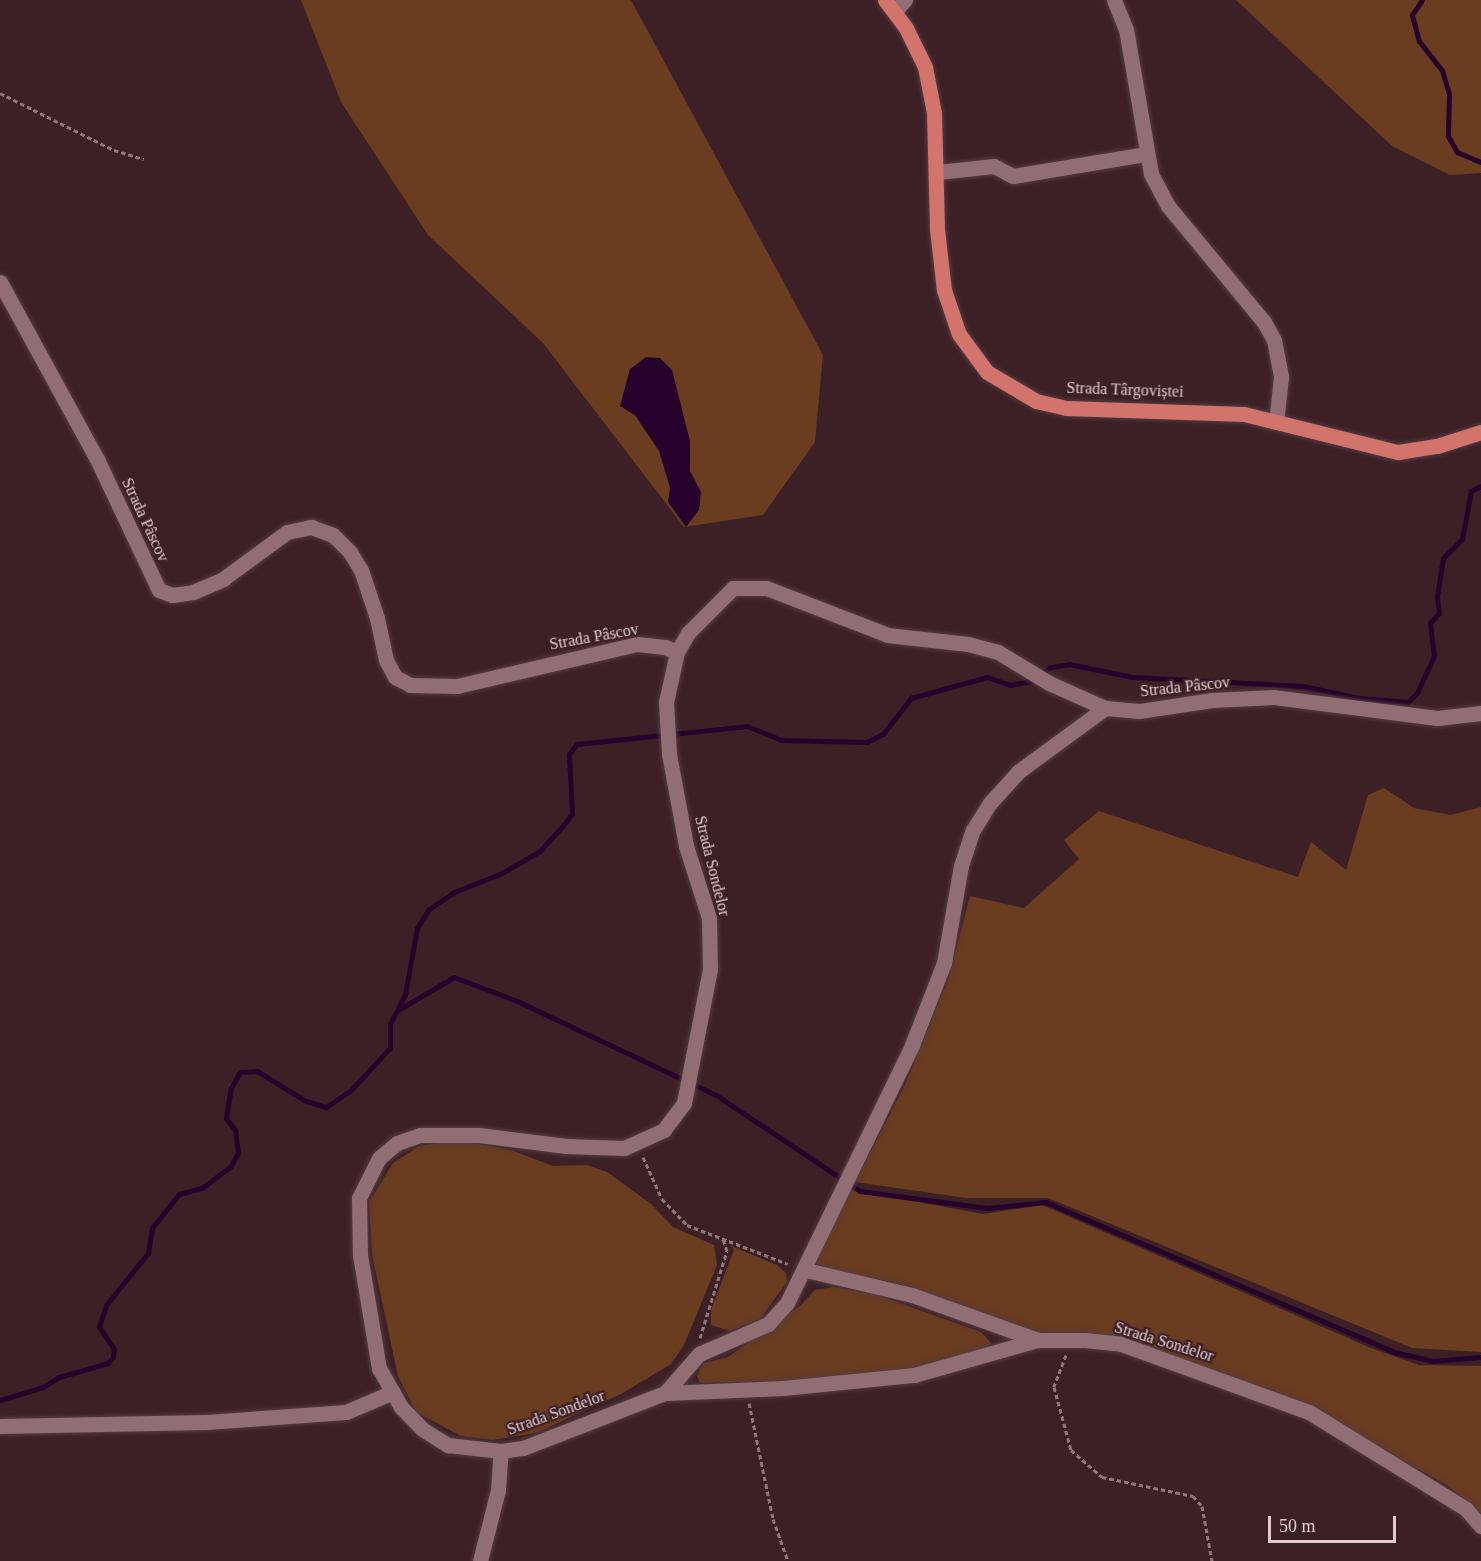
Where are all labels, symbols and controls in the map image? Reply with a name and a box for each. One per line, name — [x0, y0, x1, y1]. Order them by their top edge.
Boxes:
street label: Strada Târgoviștei — [1066, 378, 1184, 402]
street label: Strada Pâscov — [117, 475, 173, 565]
street label: Strada Pâscov — [548, 620, 640, 654]
street label: Strada Pâscov — [1139, 673, 1231, 701]
street label: Strada Sondelor — [690, 814, 734, 918]
street label: Strada Sondelor — [1112, 1318, 1216, 1366]
street label: Strada Sondelor — [504, 1386, 608, 1440]
scale bar — [1271, 1504, 1398, 1542]
text: 50 m — [1279, 1516, 1316, 1536]

